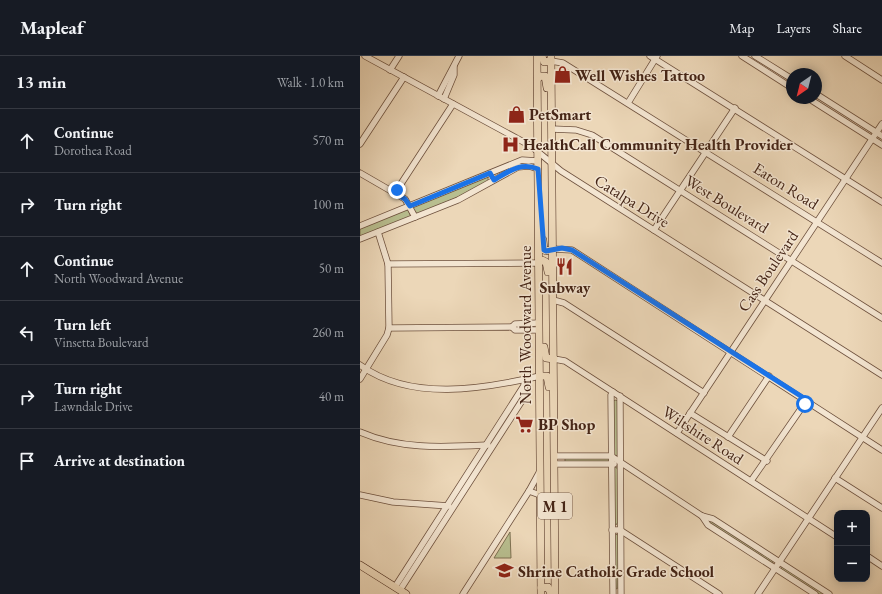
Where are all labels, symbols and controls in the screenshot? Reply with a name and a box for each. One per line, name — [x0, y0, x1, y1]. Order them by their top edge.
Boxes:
text: Mapleaf — [20, 15, 84, 40]
text: Map — [729, 19, 754, 37]
text: Layers — [776, 19, 811, 37]
text: Share — [833, 19, 862, 37]
shop icon: Well Wishes Tattoo — [552, 65, 572, 85]
place label: Well Wishes Tattoo — [575, 65, 705, 86]
north arrow — [786, 68, 822, 104]
text: 13 min — [16, 71, 66, 93]
text: Walk · 1.0 km — [277, 74, 344, 91]
shop icon: PetSmart — [506, 104, 526, 124]
place label: PetSmart — [529, 104, 591, 125]
text: Continue — [54, 123, 114, 142]
icon: ahead — [16, 130, 38, 152]
text: 570 m — [313, 132, 344, 149]
hospital icon: HealthCall Community Health Provider — [500, 134, 520, 154]
place label: HealthCall Community Health Provider — [523, 134, 793, 155]
text: Dorothea Road — [54, 142, 132, 159]
street label: Eaton Road — [749, 158, 823, 215]
street label: Catalpa Drive — [590, 170, 674, 232]
street label: West Boulevard — [681, 170, 774, 239]
route end — [388, 181, 406, 199]
icon: right — [16, 194, 38, 216]
text: Turn right — [54, 195, 122, 214]
text: 100 m — [313, 196, 344, 213]
street label: Cass Boulevard — [733, 226, 803, 316]
street label: North Woodward Avenue — [515, 245, 536, 405]
text: Continue — [54, 251, 114, 270]
restaurant icon: Subway — [555, 256, 575, 276]
icon: ahead — [16, 258, 38, 280]
text: 50 m — [319, 260, 344, 277]
text: North Woodward Avenue — [54, 270, 183, 287]
place label: Subway — [539, 277, 591, 298]
text: Turn left — [54, 315, 111, 334]
icon: left — [16, 322, 38, 344]
text: 260 m — [313, 324, 344, 341]
text: Vinsetta Boulevard — [54, 334, 148, 351]
text: Turn right — [54, 379, 122, 398]
icon: right — [16, 386, 38, 408]
text: 40 m — [319, 388, 344, 405]
route start — [796, 395, 814, 413]
text: Lawndale Drive — [54, 398, 133, 415]
street label: Wiltshire Road — [658, 401, 748, 470]
supermarket icon: BP Shop — [515, 414, 535, 434]
place label: BP Shop — [538, 414, 595, 435]
icon: arrive — [16, 450, 38, 472]
text: Arrive at destination — [54, 451, 185, 470]
road number: M 1 — [538, 493, 572, 519]
map controls — [834, 510, 870, 582]
button: + — [834, 510, 870, 546]
button: − — [834, 546, 870, 582]
school or university icon: Shrine Catholic Grade School — [495, 561, 515, 581]
place label: Shrine Catholic Grade School — [518, 561, 715, 582]

